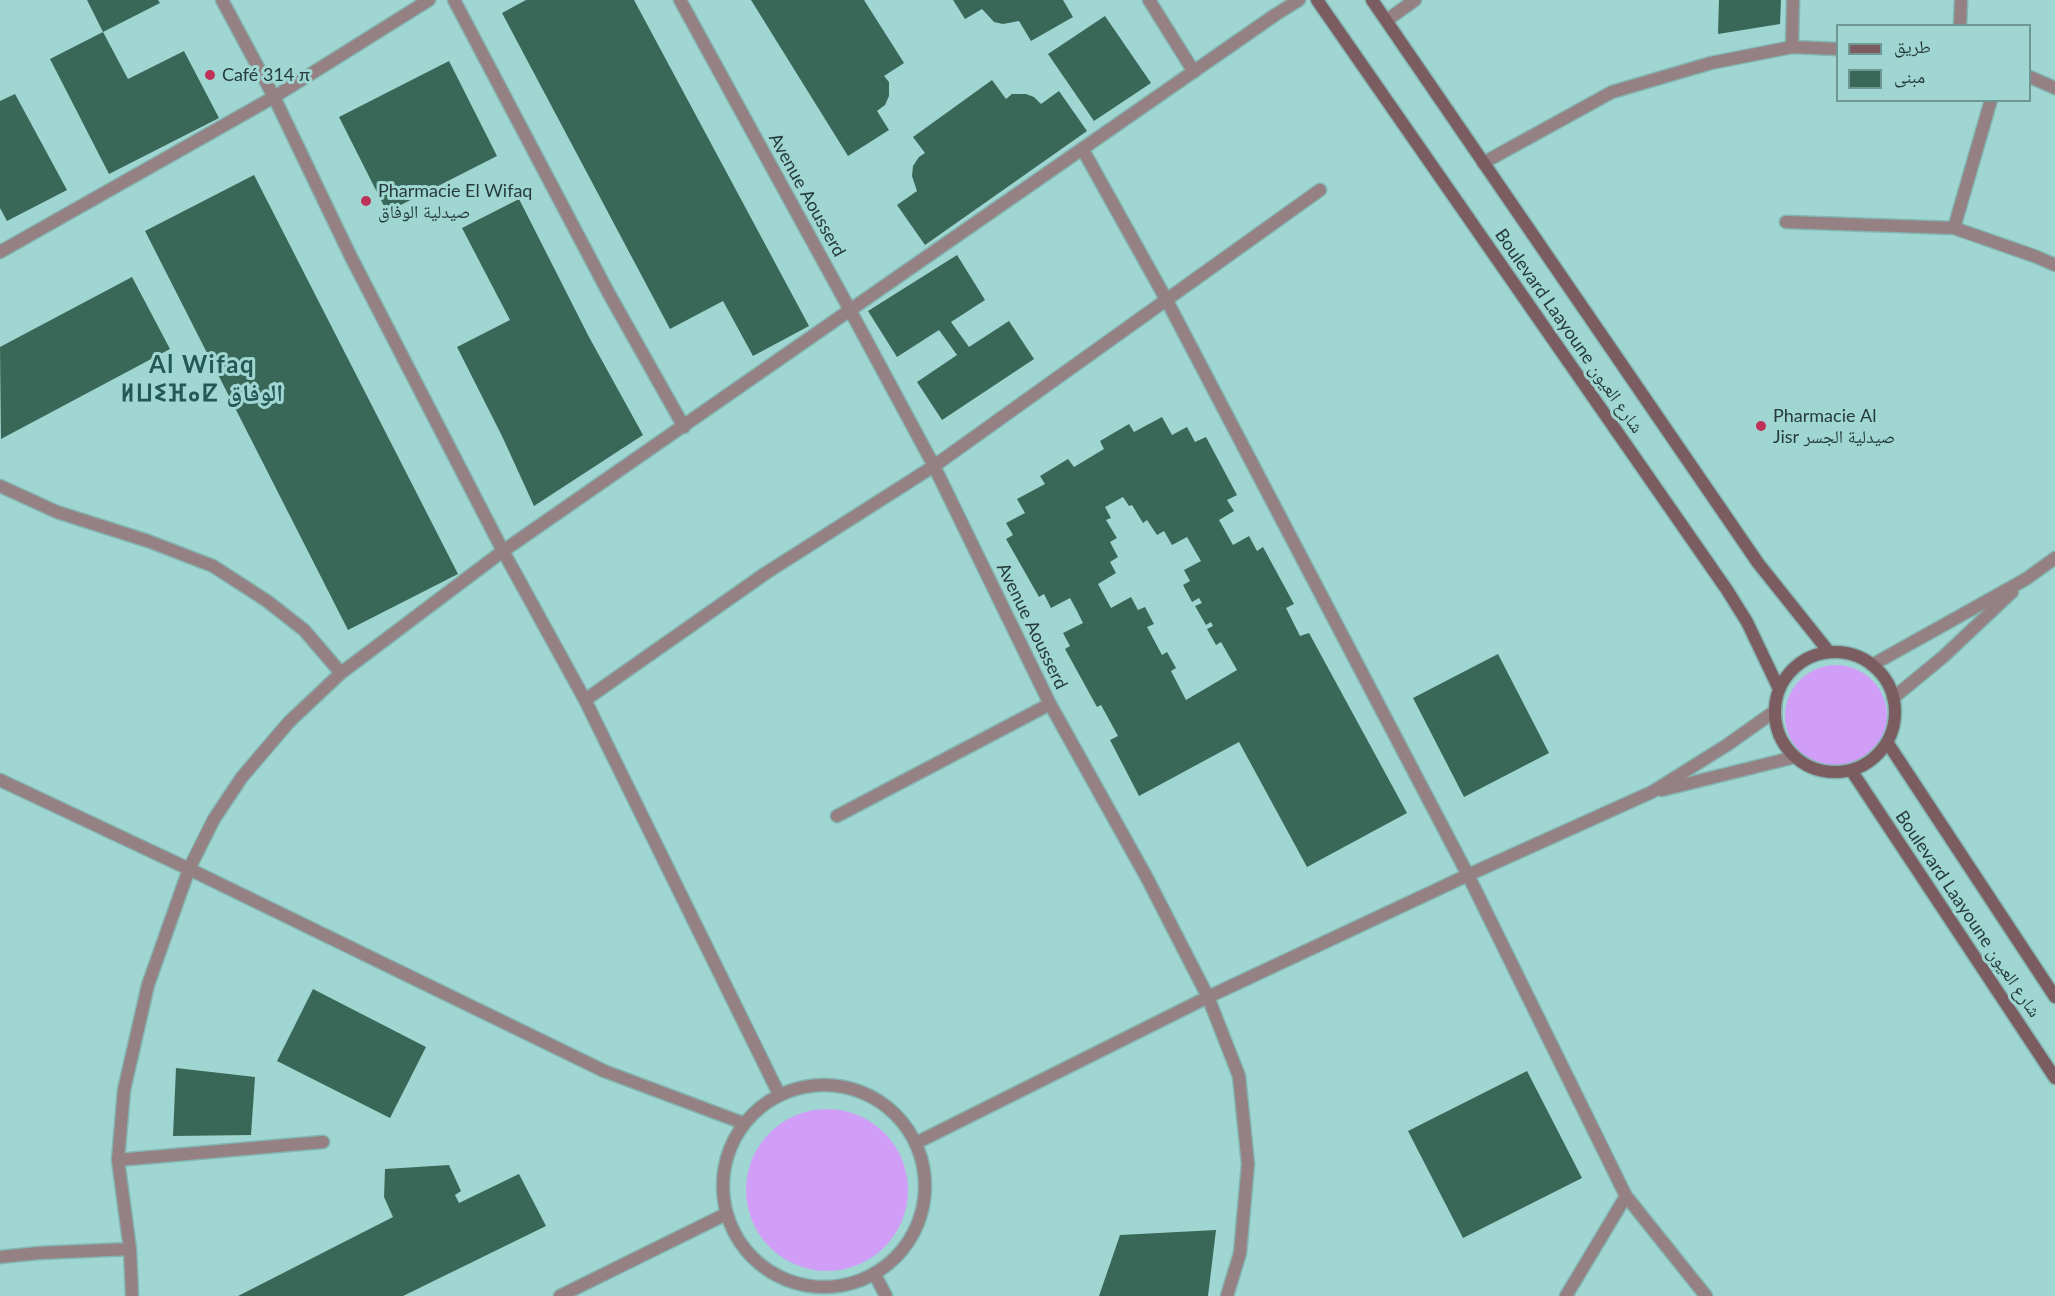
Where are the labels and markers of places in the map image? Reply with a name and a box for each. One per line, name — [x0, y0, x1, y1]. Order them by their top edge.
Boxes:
place label: Café 314 π — [222, 64, 310, 86]
marker: Café 314 π — [203, 68, 217, 82]
place label: Pharmacie El Wifaq صيدلية الوفاق — [378, 180, 532, 222]
marker: Pharmacie El Wifaq صيدلية الوفاق — [359, 194, 373, 208]
place label: Pharmacie Al Jisr صيدلية الجسر — [1773, 405, 1895, 448]
marker: Pharmacie Al Jisr صيدلية الجسر — [1754, 419, 1768, 433]

